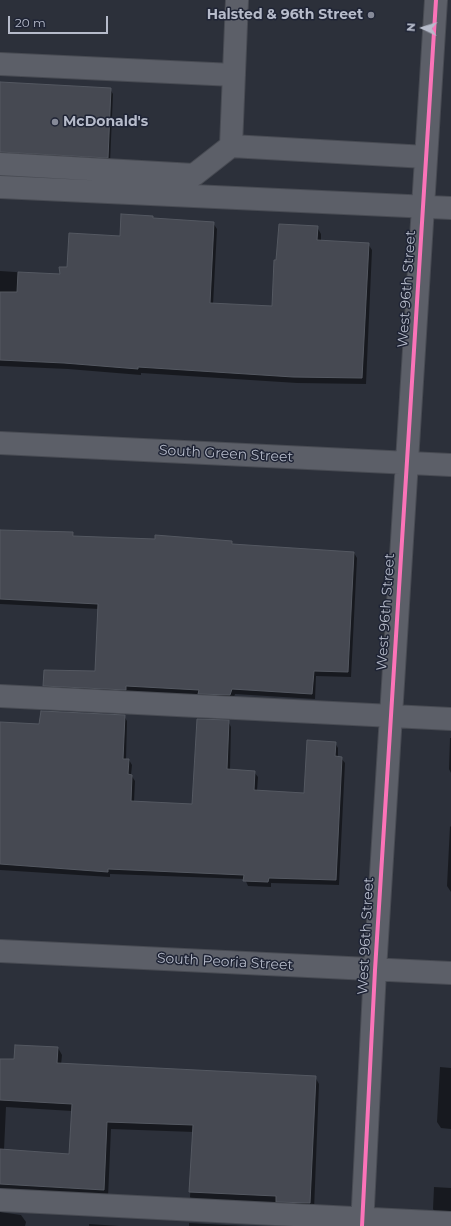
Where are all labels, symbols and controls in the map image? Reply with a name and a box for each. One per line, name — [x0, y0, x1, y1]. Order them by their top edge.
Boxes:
place label: Halsted & 96th Street — [207, 7, 363, 23]
scale bar — [10, 8, 110, 34]
north arrow — [403, 8, 443, 48]
marker: Halsted & 96th Street — [366, 10, 376, 20]
text: 20 m — [15, 15, 46, 30]
text: N — [404, 22, 418, 32]
place label: McDonald's — [63, 114, 148, 130]
marker: McDonald's — [50, 117, 60, 127]
street label: West 96th Street — [395, 230, 419, 348]
street label: South Green Street — [159, 442, 293, 466]
street label: West 96th Street — [374, 553, 398, 671]
street label: West 96th Street — [355, 877, 377, 995]
street label: South Peoria Street — [157, 950, 293, 974]

